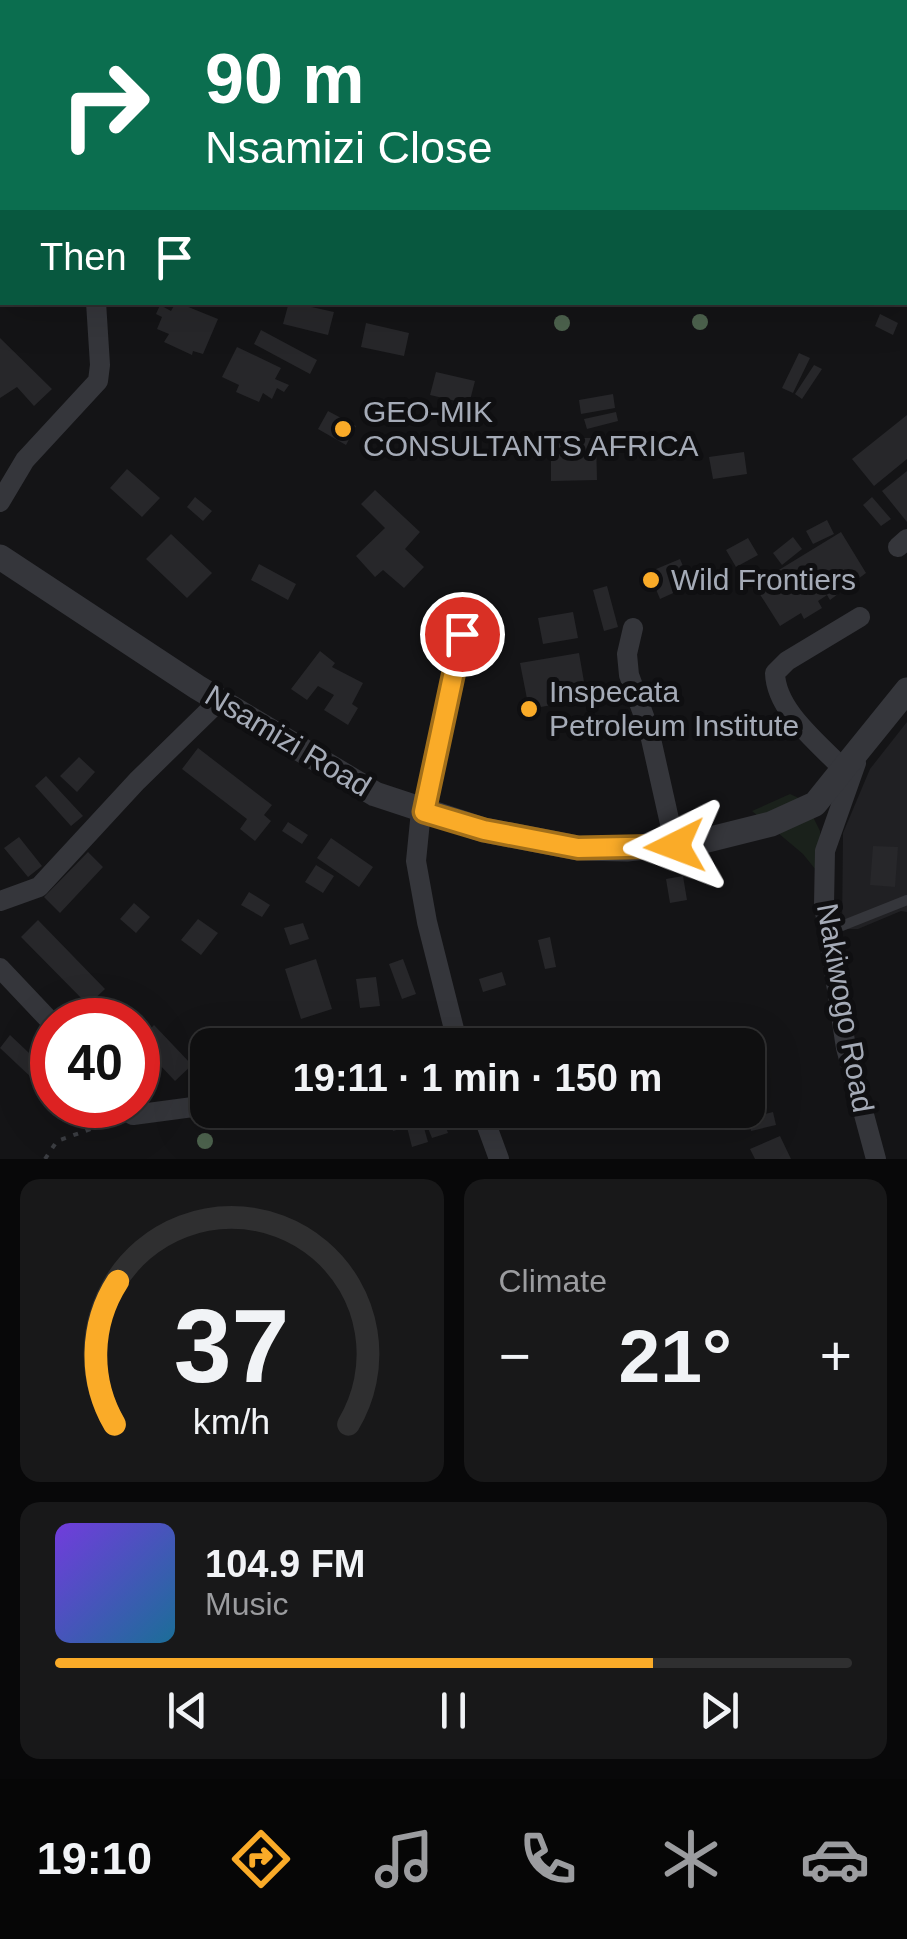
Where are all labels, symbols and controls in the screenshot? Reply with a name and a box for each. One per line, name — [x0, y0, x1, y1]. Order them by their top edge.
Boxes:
icon: right — [40, 40, 170, 170]
text: 90 m — [205, 40, 365, 118]
text: Nsamizi Close — [205, 122, 493, 173]
icon: arrive — [147, 230, 202, 285]
text: Then — [40, 236, 127, 278]
place label: GEO-MIK CONSULTANTS AFRICA — [363, 395, 699, 462]
marker: GEO-MIK CONSULTANTS AFRICA — [332, 418, 354, 440]
place label: Wild Frontiers — [671, 563, 856, 596]
marker: Wild Frontiers — [640, 569, 662, 591]
pin — [420, 592, 505, 677]
icon: arrive — [435, 607, 490, 662]
place label: Inspecata Petroleum Institute — [549, 675, 799, 742]
street label: Nsamizi Road — [200, 678, 377, 803]
marker: Inspecata Petroleum Institute — [518, 698, 540, 720]
position arrow — [623, 794, 727, 898]
street label: Nakiwogo Road — [811, 901, 880, 1115]
speed limit sign: 40 — [30, 998, 160, 1128]
text: 19:11 · 1 min · 150 m — [293, 1057, 662, 1099]
text: Climate — [499, 1263, 607, 1299]
text: 37 — [174, 1288, 290, 1404]
text: 21° — [619, 1314, 732, 1398]
text: − — [499, 1325, 531, 1387]
text: + — [820, 1325, 852, 1387]
text: km/h — [193, 1402, 270, 1442]
text: 104.9 FM — [205, 1543, 366, 1585]
text: Music — [205, 1586, 289, 1622]
icon: previous — [160, 1683, 215, 1738]
icon: pause — [426, 1683, 481, 1738]
icon: next — [692, 1683, 747, 1738]
icon: directions — [226, 1824, 296, 1894]
icon: music — [369, 1824, 439, 1894]
icon: phone — [513, 1824, 583, 1894]
icon: climate — [656, 1824, 726, 1894]
icon: car — [800, 1824, 870, 1894]
text: 19:10 — [37, 1833, 152, 1884]

